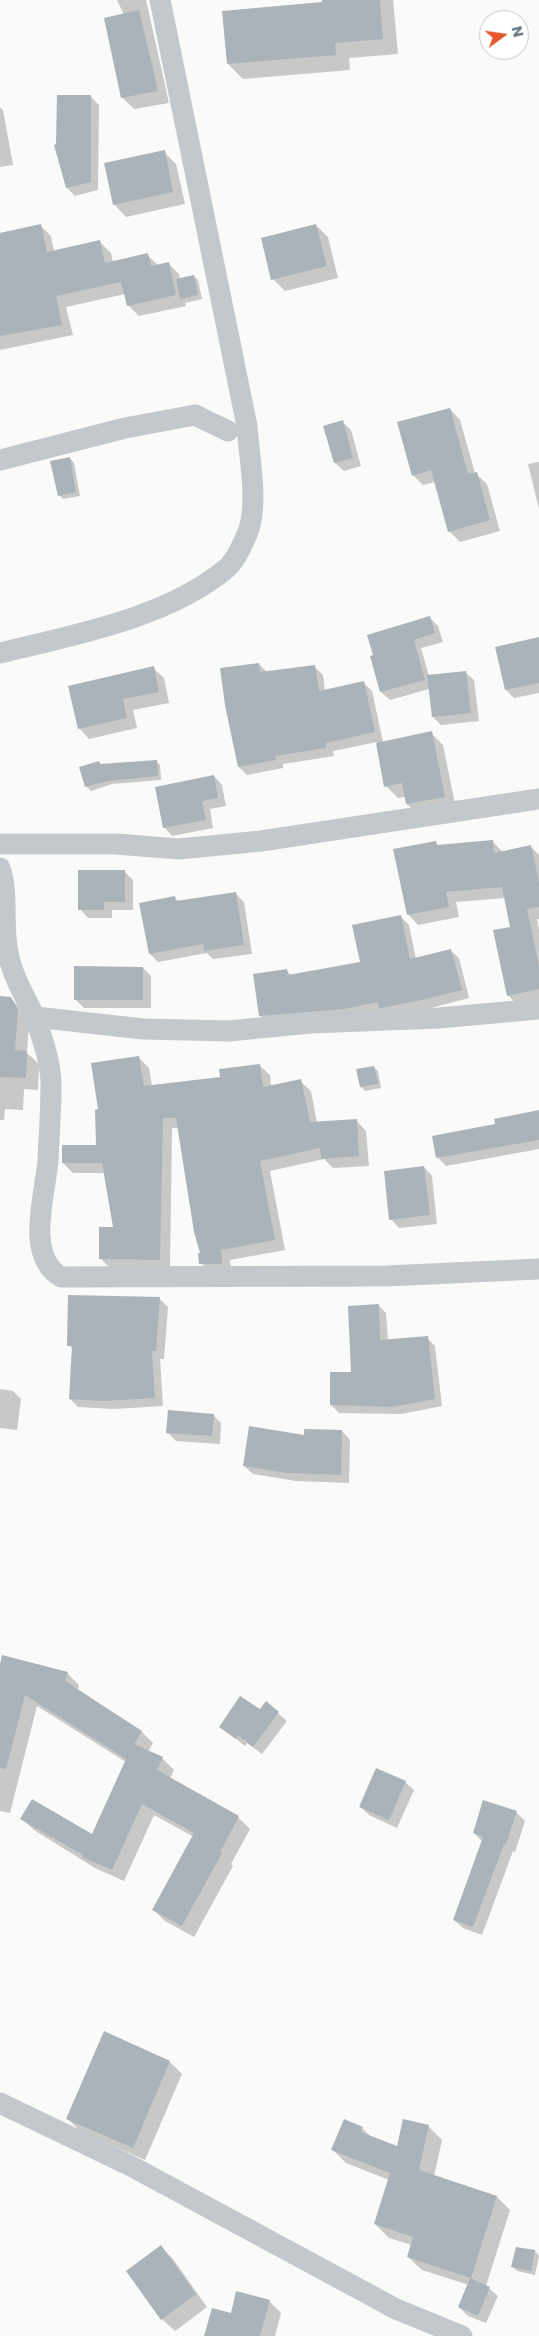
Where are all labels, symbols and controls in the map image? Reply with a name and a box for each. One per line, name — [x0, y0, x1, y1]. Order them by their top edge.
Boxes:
north arrow — [479, 10, 529, 60]
text: N — [507, 24, 529, 39]

